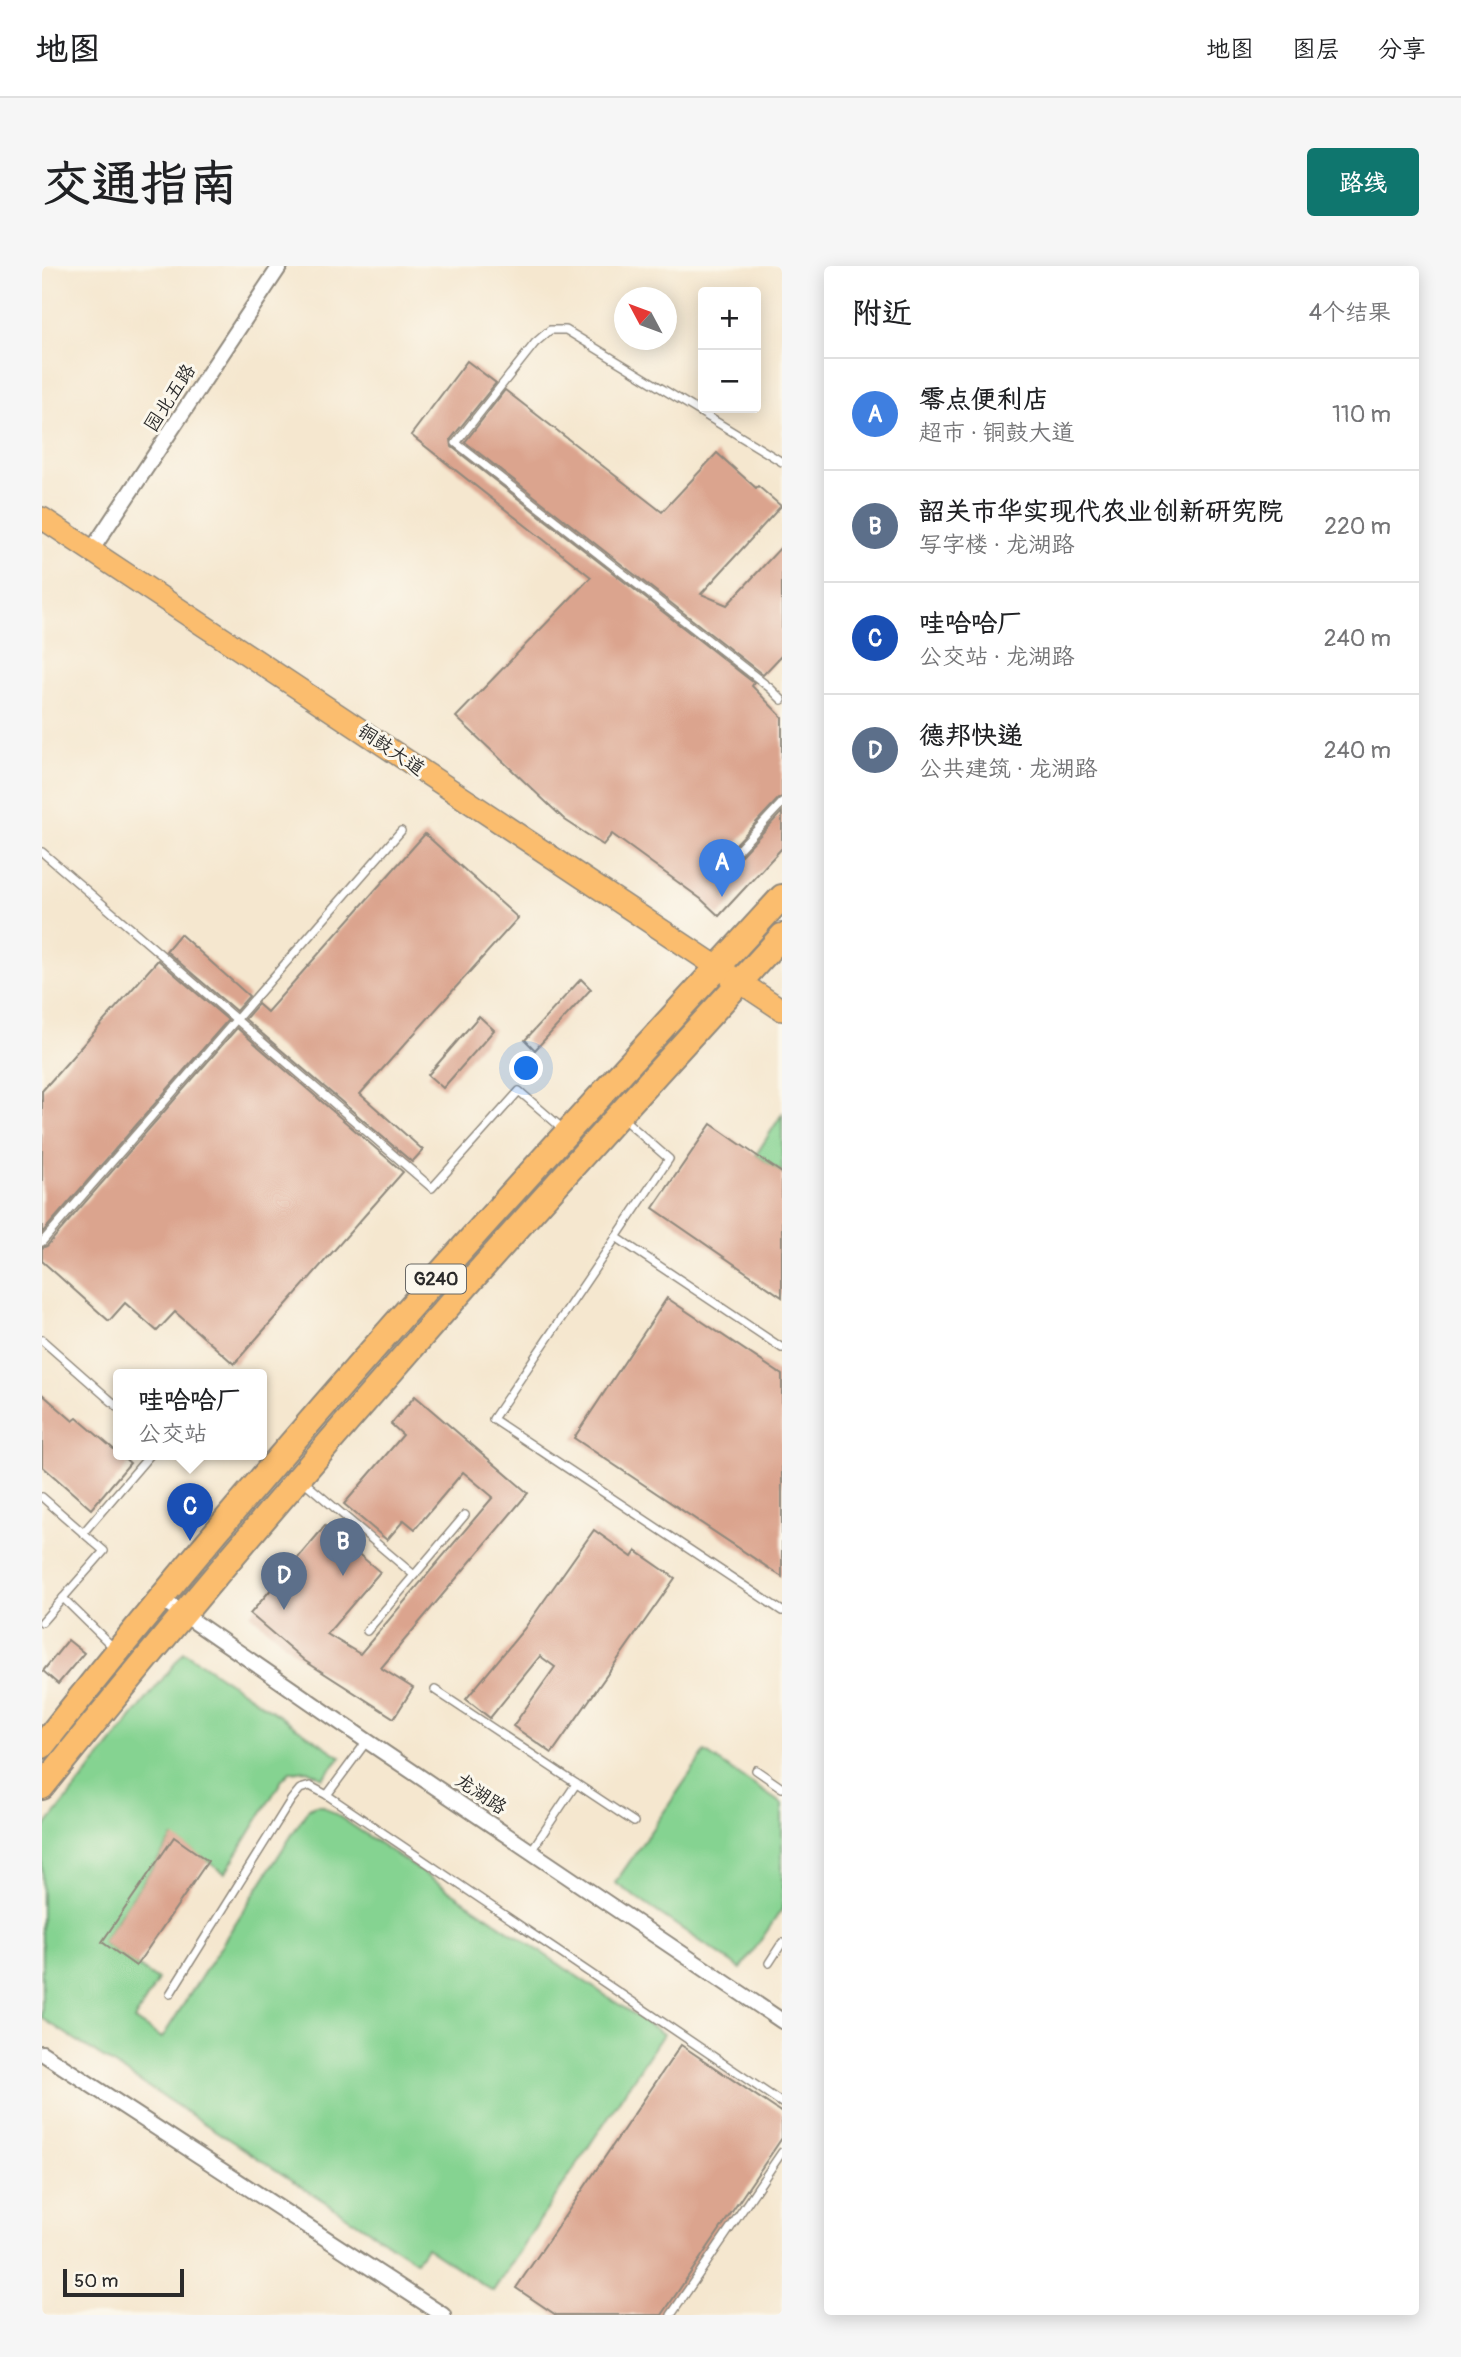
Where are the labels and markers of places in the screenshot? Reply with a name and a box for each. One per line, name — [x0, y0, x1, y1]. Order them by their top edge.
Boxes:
pin: A — [699, 839, 745, 897]
pin: C — [167, 1483, 213, 1541]
pin: B — [320, 1518, 366, 1576]
pin: D — [261, 1552, 307, 1610]

